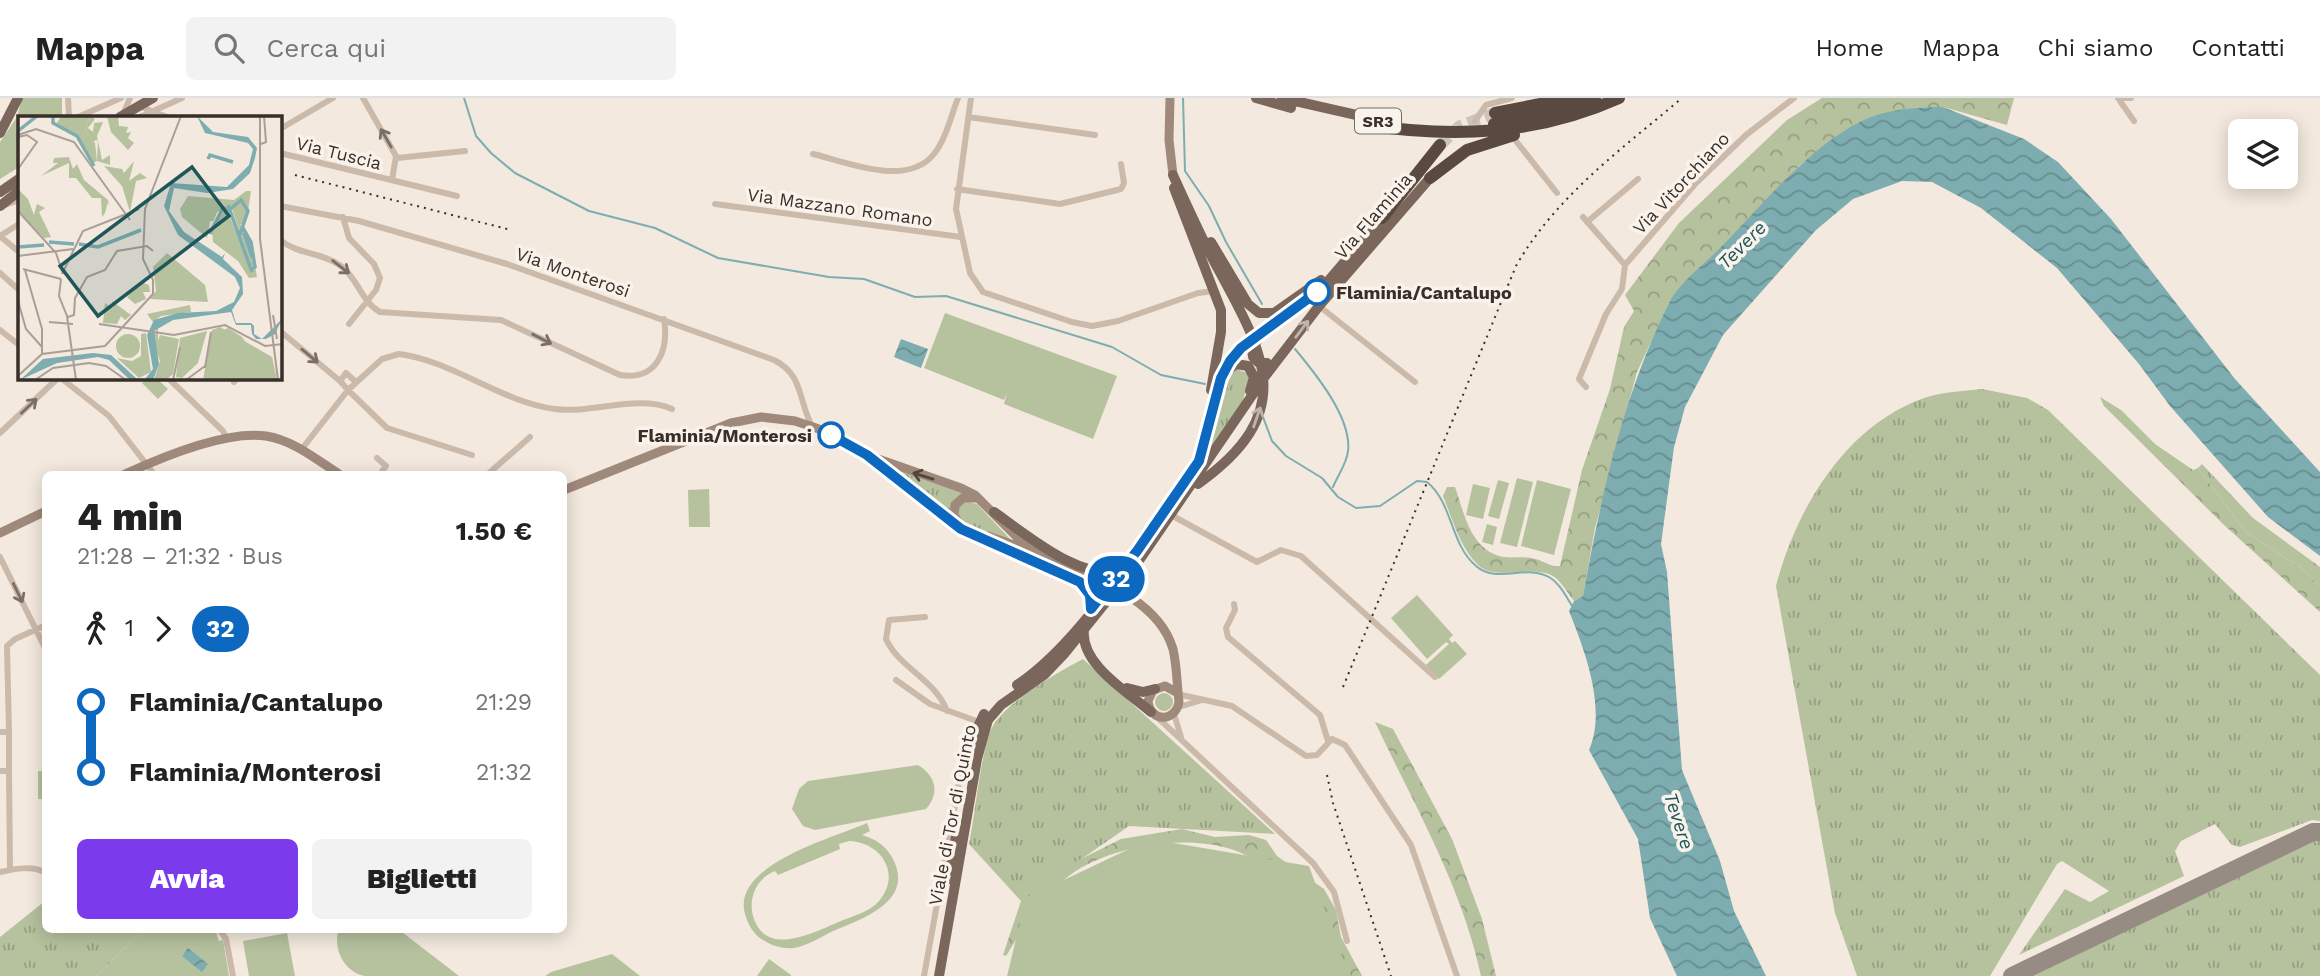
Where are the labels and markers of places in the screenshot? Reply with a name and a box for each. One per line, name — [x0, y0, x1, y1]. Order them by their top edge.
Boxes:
marker: Flaminia/Cantalupo — [1304, 279, 1330, 305]
place label: Flaminia/Cantalupo — [1336, 282, 1512, 303]
marker: Flaminia/Monterosi — [818, 422, 844, 448]
place label: Flaminia/Monterosi — [637, 425, 812, 446]

